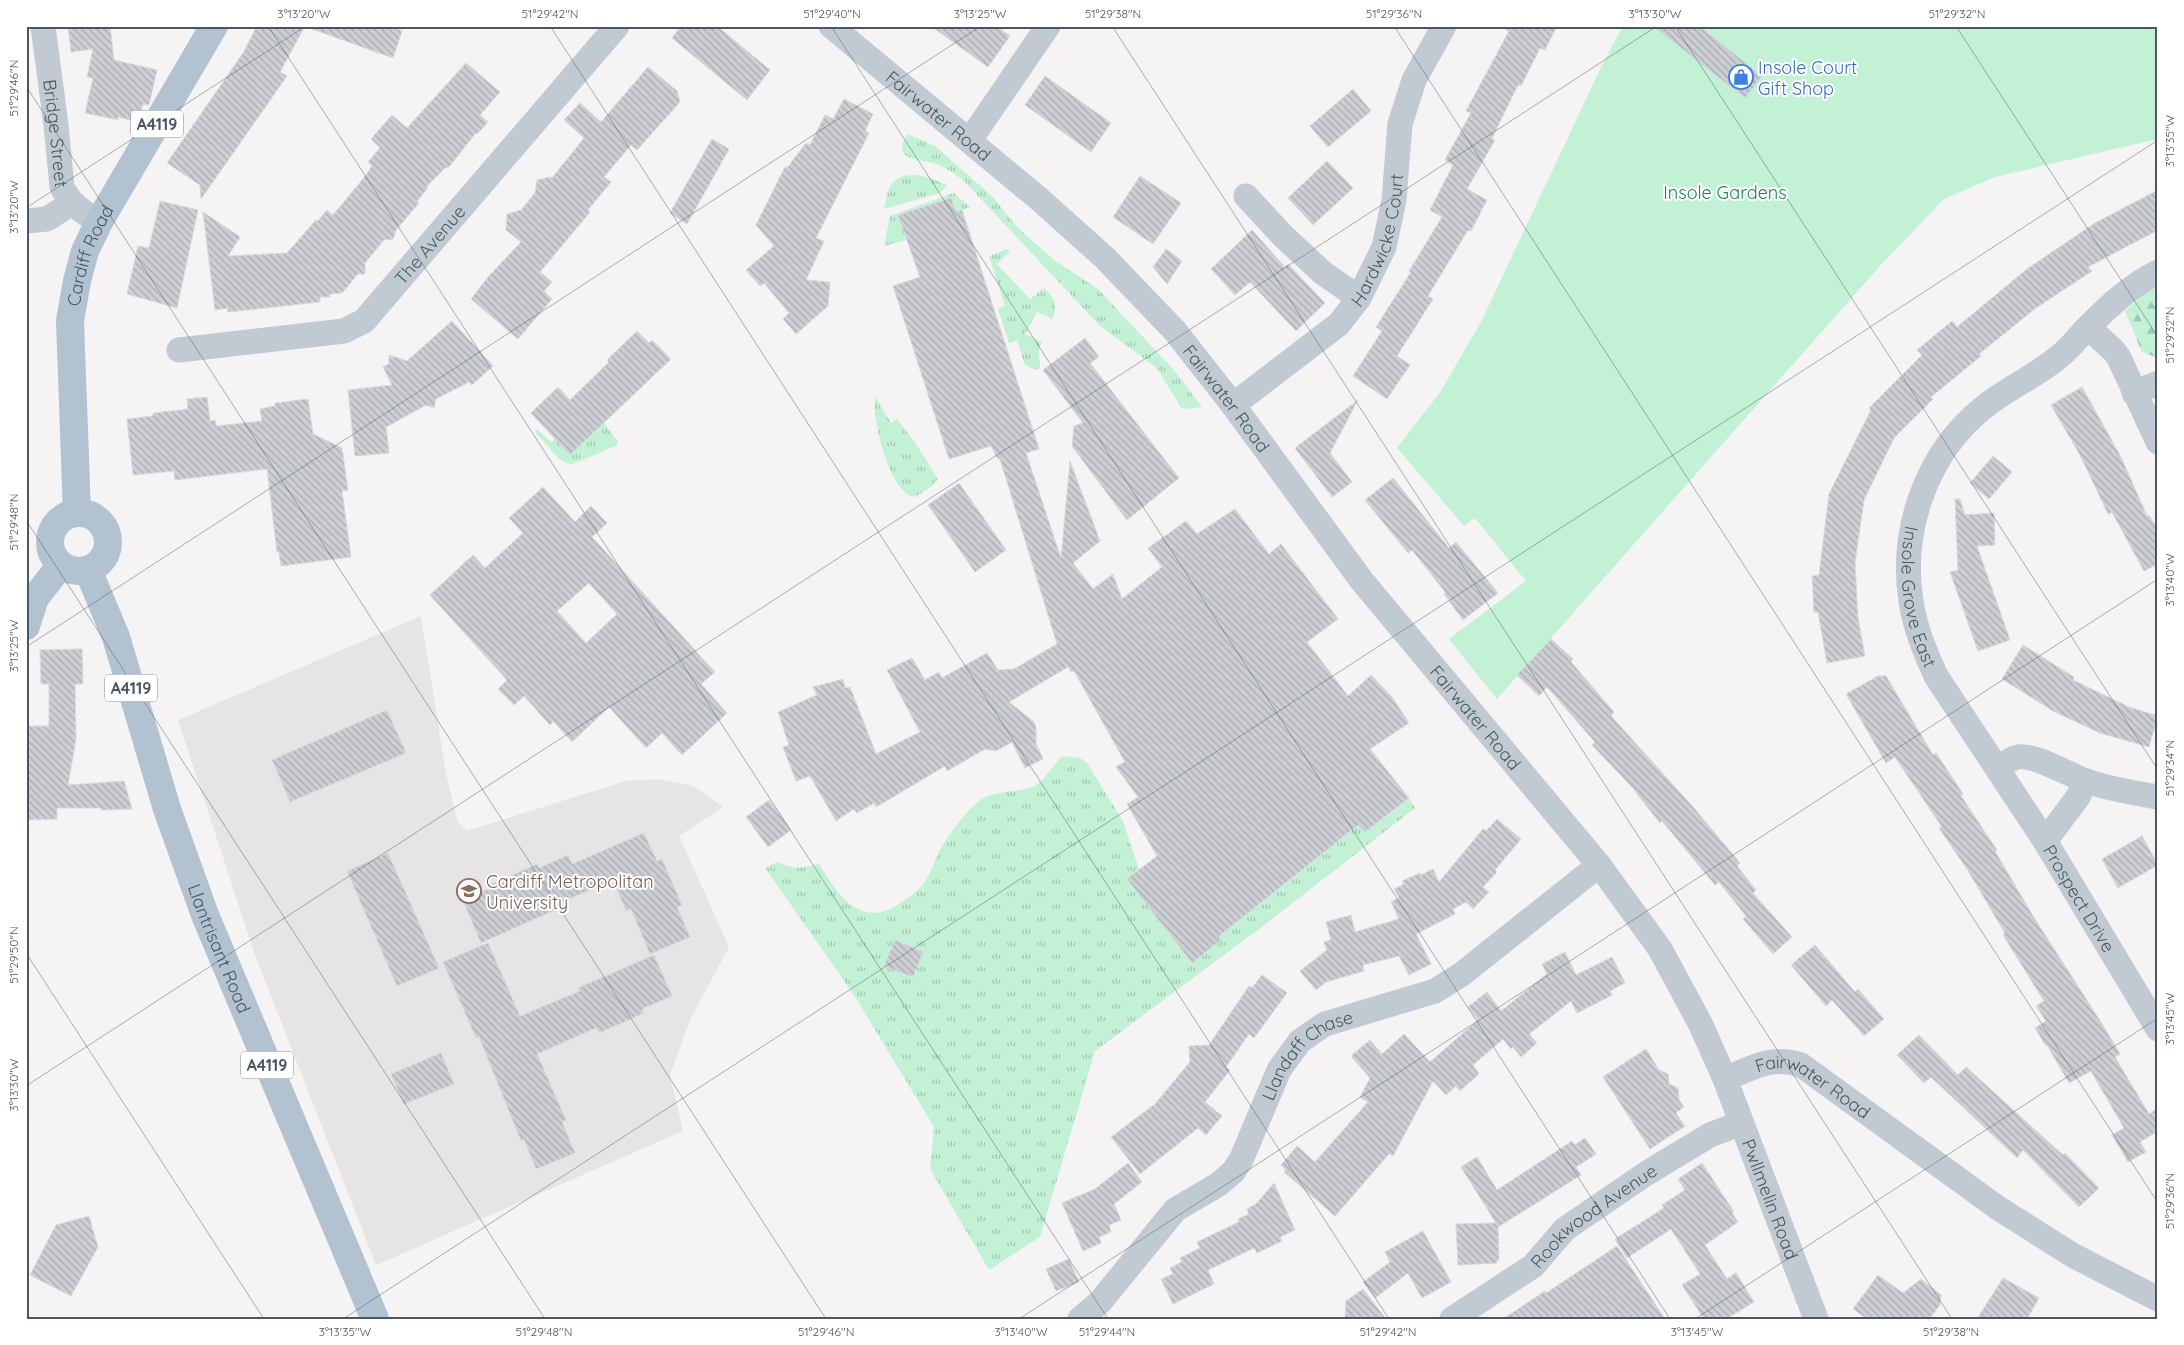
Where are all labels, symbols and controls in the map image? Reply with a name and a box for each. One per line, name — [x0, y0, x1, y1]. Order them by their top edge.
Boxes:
text: 3°13'20"W — [277, 6, 331, 21]
text: 51°29'42"N — [522, 6, 578, 21]
text: 51°29'40"N — [803, 6, 861, 21]
text: 3°13'25"W — [954, 6, 1007, 21]
text: 51°29'38"N — [1085, 6, 1141, 21]
text: 51°29'36"N — [1366, 6, 1422, 21]
text: 3°13'30"W — [1629, 6, 1682, 21]
text: 51°29'32"N — [1929, 6, 1985, 21]
place label: Insole Court Gift Shop — [1758, 56, 1857, 100]
text: 51°29'46"N — [6, 60, 21, 116]
shop icon: Insole Court Gift Shop — [1728, 64, 1754, 90]
street label: Fairwater Road — [881, 65, 996, 166]
street label: Bridge Street — [39, 78, 73, 188]
road number: A4119 — [131, 110, 183, 138]
text: 3°13'35"W — [2162, 114, 2177, 167]
street label: Hardwicke Court — [1345, 173, 1408, 311]
text: 3°13'20"W — [6, 180, 21, 234]
park label: Insole Gardens — [1663, 181, 1787, 204]
street label: Cardiff Road — [61, 200, 118, 308]
street label: The Avenue — [389, 200, 470, 289]
text: 51°29'32"N — [2162, 307, 2177, 363]
street label: Fairwater Road — [1178, 340, 1275, 457]
text: 51°29'48"N — [6, 494, 21, 550]
street label: Insole Grove East — [1897, 524, 1942, 671]
text: 3°13'40"W — [2162, 553, 2177, 606]
text: 3°13'25"W — [6, 619, 21, 672]
street label: Fairwater Road — [1425, 660, 1526, 774]
road number: A4119 — [105, 674, 157, 701]
text: 51°29'34"N — [2162, 740, 2177, 796]
street label: Prospect Drive — [2038, 840, 2121, 956]
place label: Cardiff Metropolitan University — [486, 870, 654, 914]
school or university icon: Cardiff Metropolitan University — [456, 878, 482, 904]
street label: Llantrisant Road — [183, 881, 256, 1016]
text: 51°29'50"N — [6, 926, 21, 984]
text: 3°13'45"W — [2162, 992, 2177, 1045]
street label: Llandaff Chase — [1256, 1005, 1356, 1104]
street label: Fairwater Road — [1752, 1050, 1875, 1123]
road number: A4119 — [241, 1052, 293, 1078]
text: 3°13'30"W — [6, 1058, 21, 1111]
street label: Pwllmelin Road — [1737, 1135, 1804, 1263]
street label: Rookwood Avenue — [1525, 1158, 1661, 1273]
text: 51°29'36"N — [2162, 1173, 2177, 1229]
text: 3°13'35"W — [319, 1324, 372, 1339]
text: 51°29'48"N — [516, 1324, 572, 1339]
text: 51°29'46"N — [798, 1324, 854, 1339]
text: 3°13'40"W — [995, 1324, 1048, 1339]
text: 51°29'44"N — [1079, 1324, 1135, 1339]
text: 51°29'42"N — [1360, 1324, 1416, 1339]
text: 3°13'45"W — [1671, 1324, 1724, 1339]
text: 51°29'38"N — [1923, 1324, 1979, 1339]

